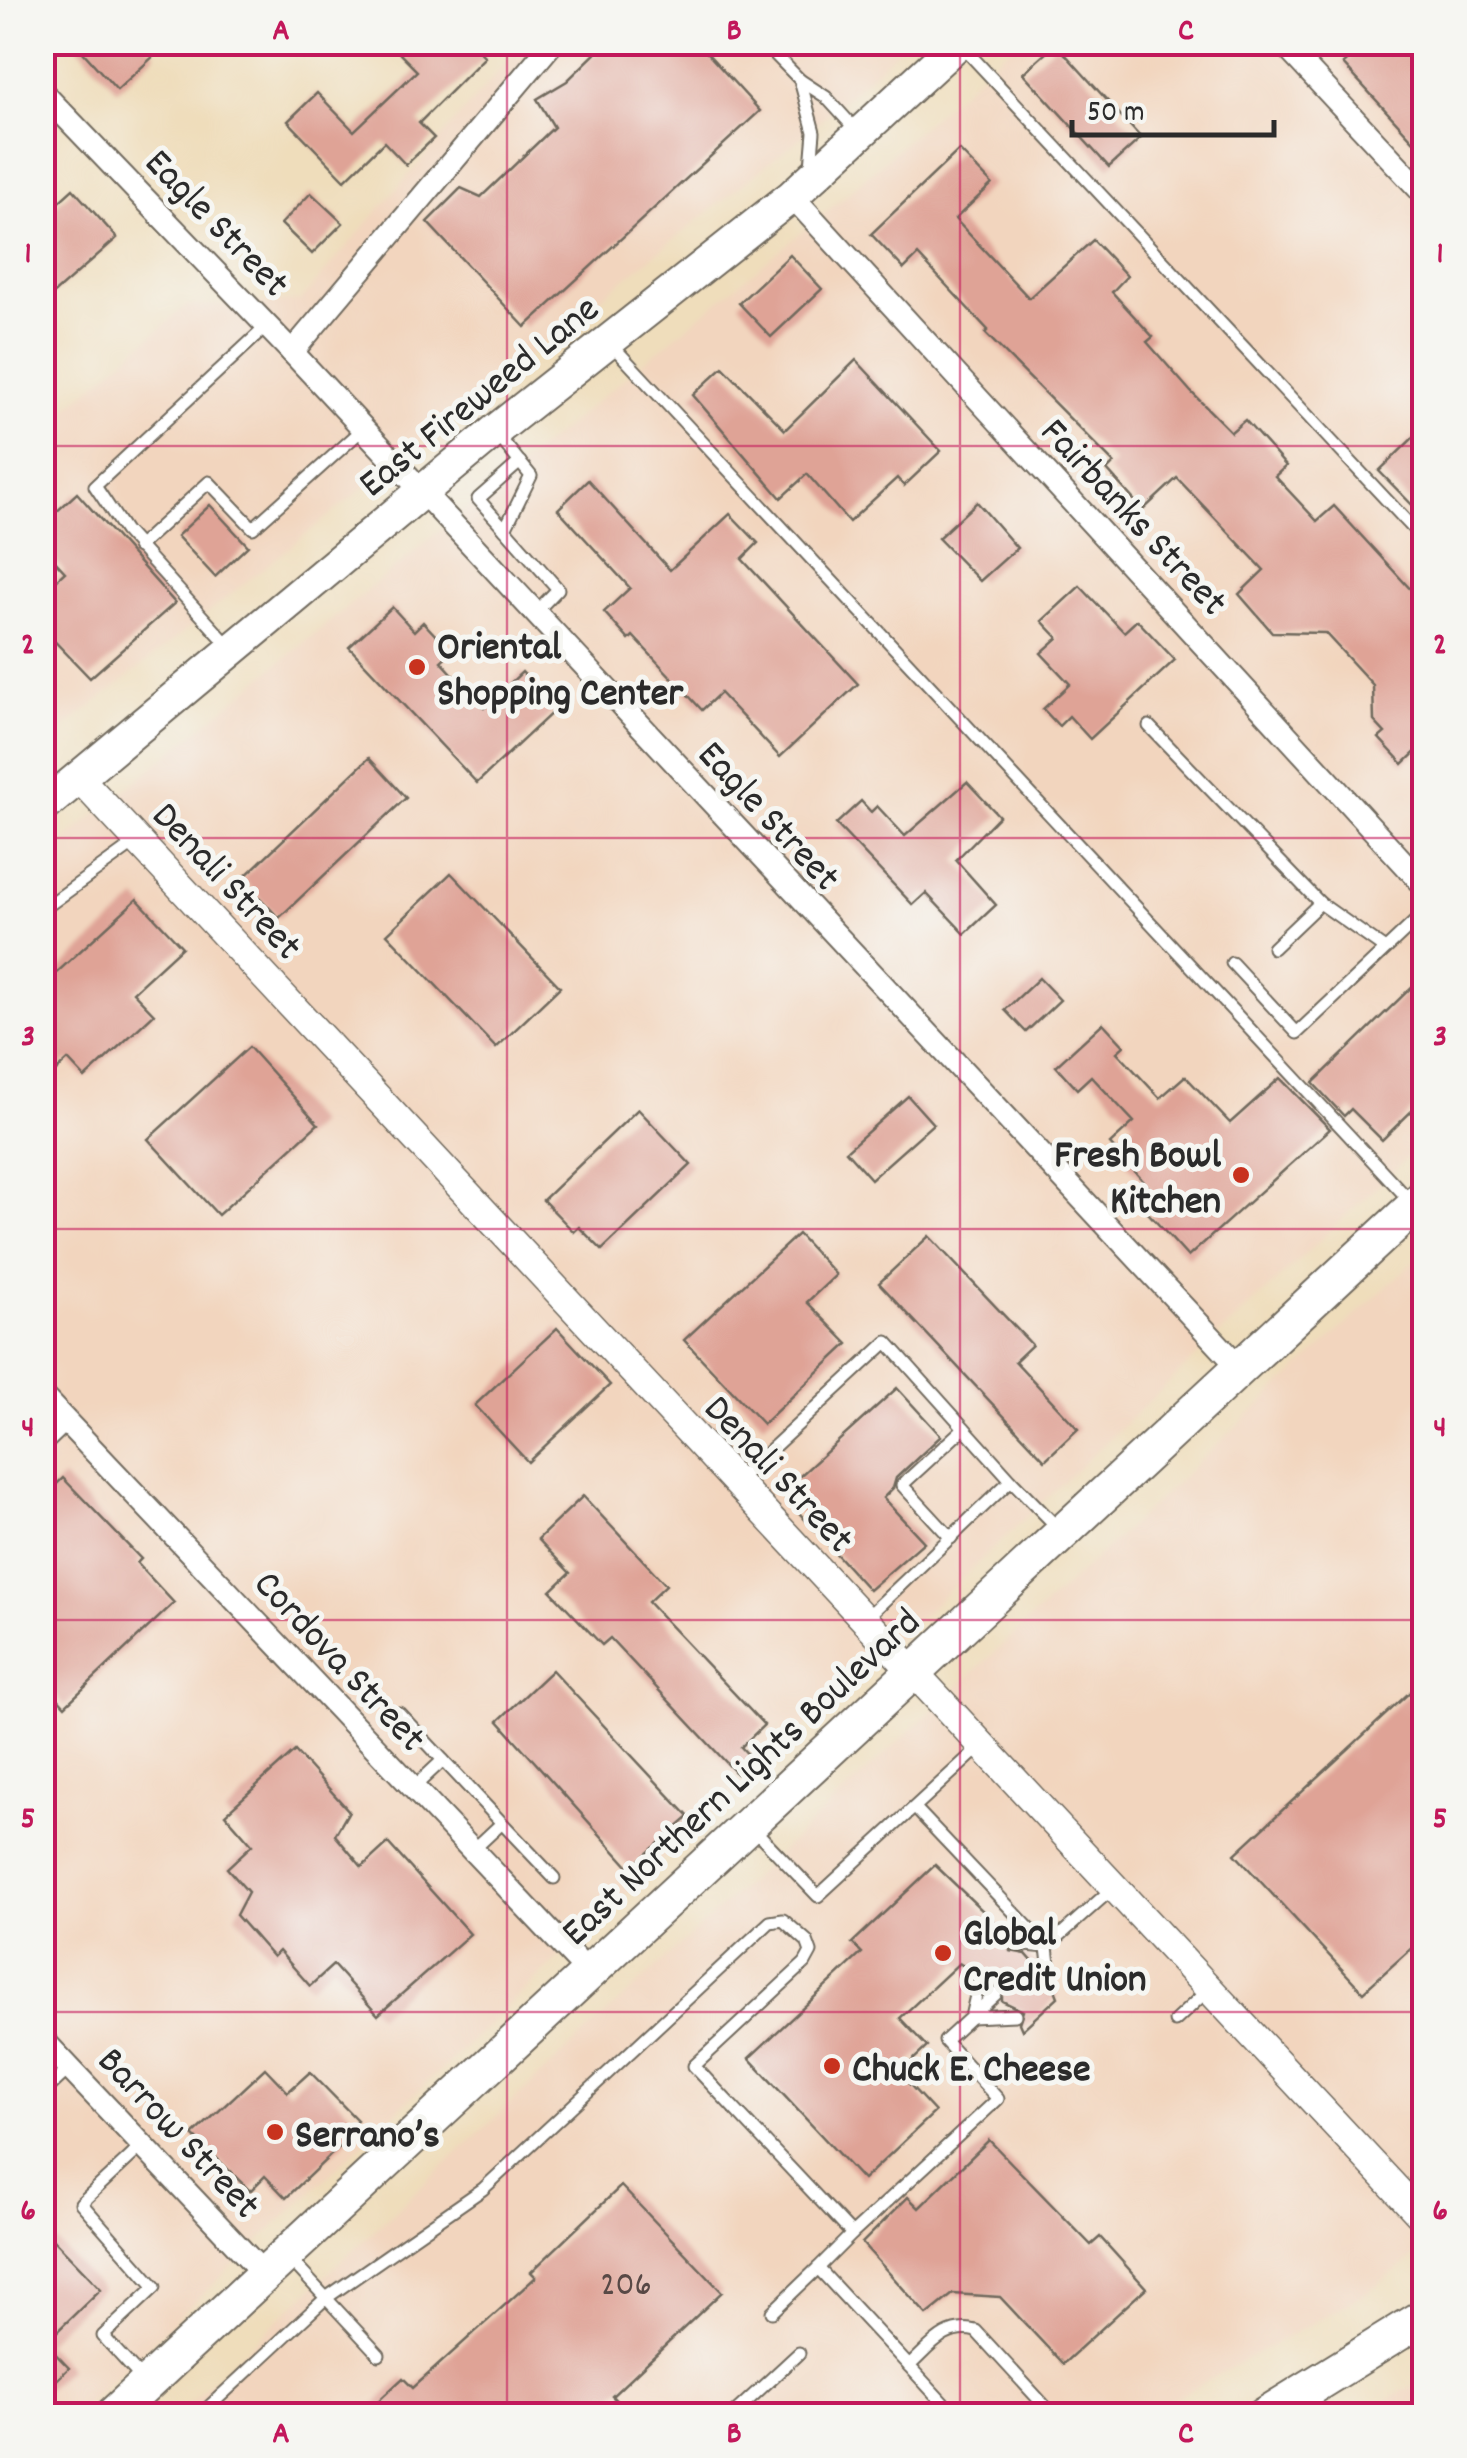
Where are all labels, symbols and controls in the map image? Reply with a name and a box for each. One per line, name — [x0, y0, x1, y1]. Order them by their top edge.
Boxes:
text: A — [272, 10, 290, 56]
text: B — [726, 10, 742, 56]
text: C — [1178, 10, 1194, 56]
scale bar — [1072, 75, 1274, 137]
text: 50 m — [1087, 93, 1145, 136]
street label: Eagle Street — [129, 138, 300, 313]
text: 1 — [24, 233, 32, 279]
text: 1 — [1436, 233, 1444, 279]
street label: East Fireweed Lane — [348, 284, 614, 514]
street label: Fairbanks Street — [1024, 408, 1238, 631]
place label: Oriental Shopping Center — [437, 622, 684, 725]
text: 2 — [21, 624, 35, 670]
text: 2 — [1433, 624, 1447, 670]
marker: Oriental Shopping Center — [406, 656, 428, 678]
street label: Eagle Street — [681, 730, 851, 907]
street label: Denali Street — [136, 791, 313, 976]
text: 3 — [21, 1016, 35, 1062]
text: 3 — [1433, 1016, 1447, 1062]
place label: Fresh Bowl Kitchen — [1054, 1130, 1221, 1233]
marker: Fresh Bowl Kitchen — [1230, 1164, 1252, 1186]
street label: Denali Street — [688, 1384, 865, 1569]
text: 4 — [21, 1407, 35, 1453]
text: 4 — [1433, 1407, 1447, 1453]
street label: Cordova Street — [238, 1560, 437, 1767]
street label: East Northern Lights Boulevard — [551, 1597, 936, 1962]
text: 5 — [21, 1798, 35, 1844]
text: 5 — [1433, 1798, 1447, 1844]
place label: Global Credit Union — [963, 1908, 1147, 2011]
marker: Global Credit Union — [932, 1942, 954, 1964]
street label: Barrow Street — [81, 2037, 271, 2234]
place label: Chuck E. Cheese — [852, 2044, 1091, 2101]
marker: Chuck E. Cheese — [821, 2055, 843, 2077]
place label: Serrano’s — [295, 2110, 440, 2167]
marker: Serrano’s — [264, 2121, 286, 2143]
text: 6 — [20, 2190, 36, 2236]
text: 6 — [1432, 2190, 1448, 2236]
house number: 206 — [600, 2262, 652, 2312]
text: A — [272, 2413, 290, 2458]
text: B — [726, 2413, 742, 2458]
text: C — [1178, 2413, 1194, 2458]

